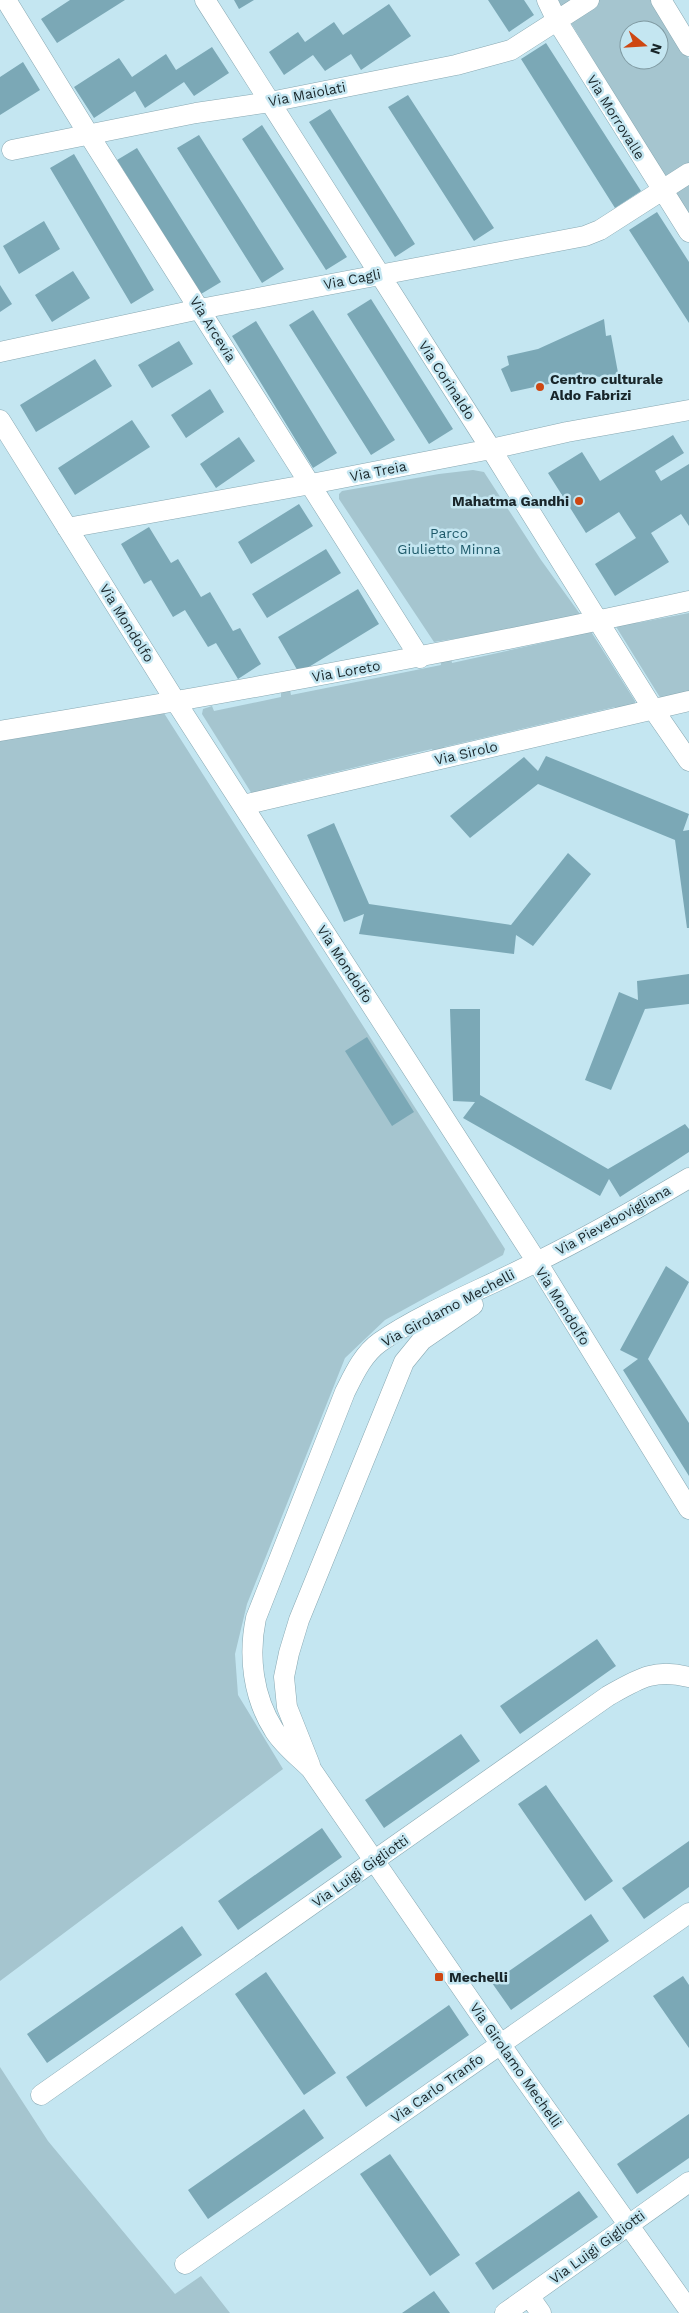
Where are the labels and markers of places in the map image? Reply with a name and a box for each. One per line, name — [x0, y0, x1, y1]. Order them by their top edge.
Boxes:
place label: Centro culturale Aldo Fabrizi — [550, 371, 663, 403]
marker: Centro culturale Aldo Fabrizi — [534, 381, 546, 393]
place label: Mahatma Gandhi — [452, 493, 569, 509]
marker: Mahatma Gandhi — [573, 495, 585, 507]
place label: Mechelli — [449, 1969, 508, 1985]
marker: Mechelli — [433, 1971, 445, 1983]

